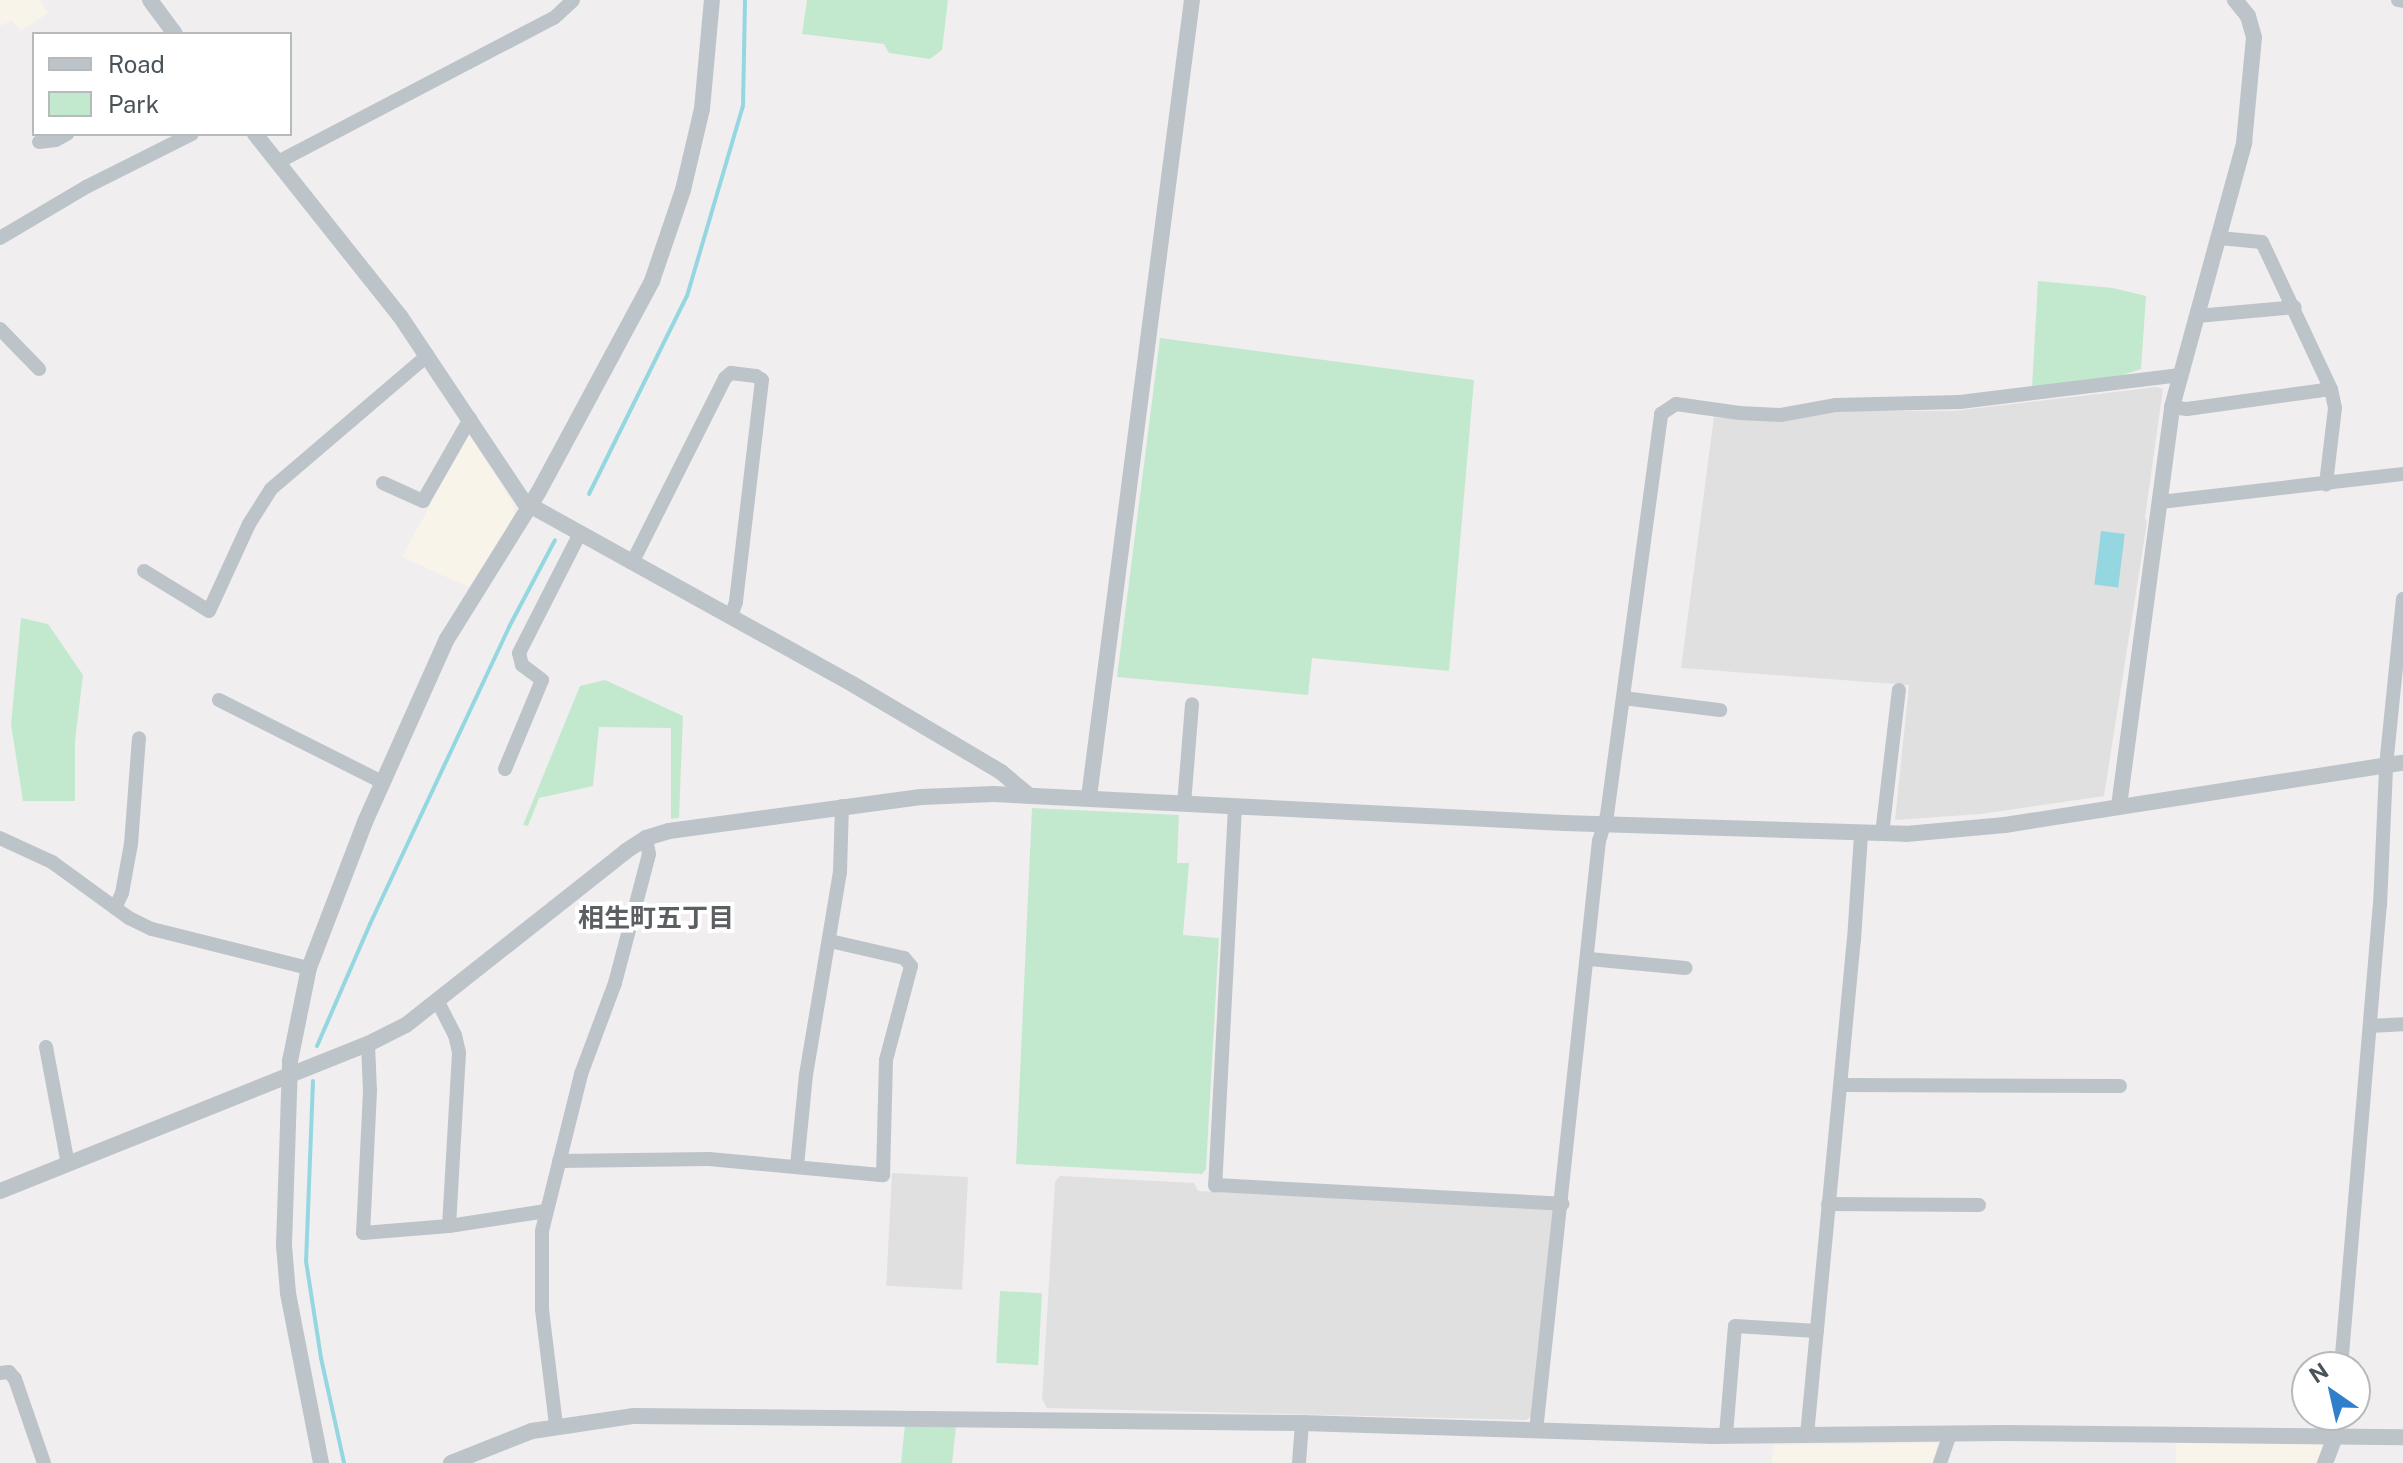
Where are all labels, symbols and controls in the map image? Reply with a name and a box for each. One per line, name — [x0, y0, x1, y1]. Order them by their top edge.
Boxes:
legend — [32, 32, 292, 136]
text: Road — [108, 50, 165, 78]
text: Park — [108, 90, 159, 118]
district label: 相生町五丁目 — [578, 902, 734, 934]
north arrow — [2291, 1351, 2371, 1431]
text: N — [2304, 1357, 2333, 1388]

